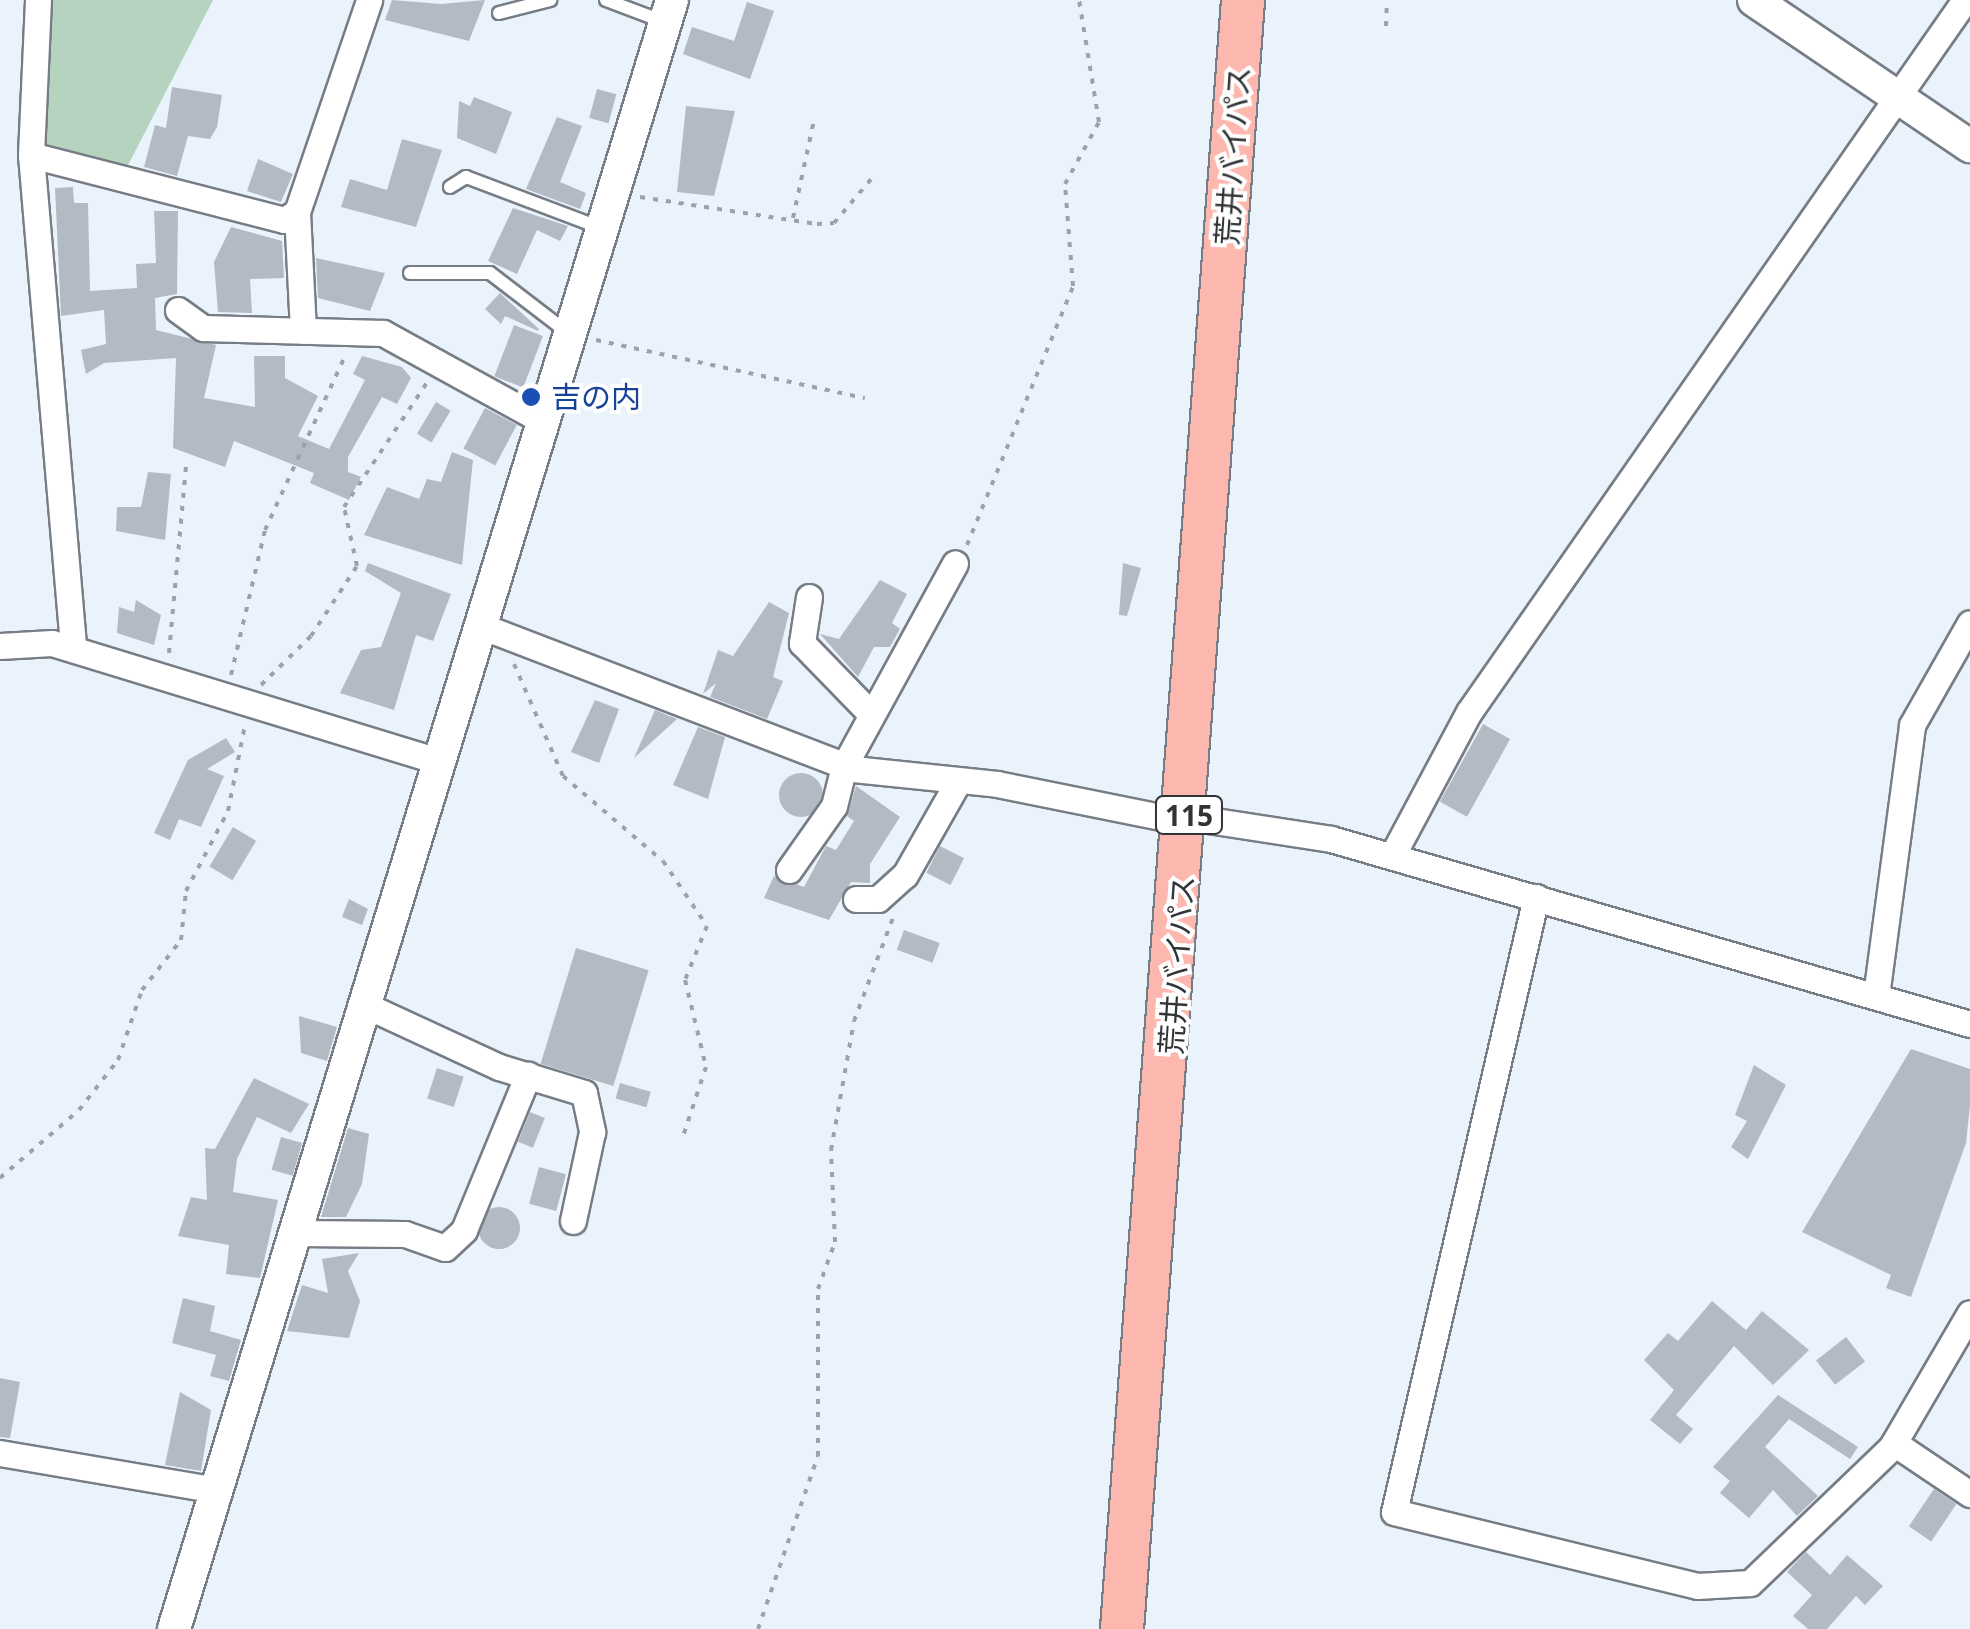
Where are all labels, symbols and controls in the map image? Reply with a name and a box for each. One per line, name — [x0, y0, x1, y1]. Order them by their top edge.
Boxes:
street label: 荒井バイパス — [1209, 65, 1257, 247]
place label: 吉の内 — [551, 379, 641, 415]
marker: 吉の内 — [520, 386, 542, 408]
road number: 115 — [1154, 792, 1224, 838]
street label: 荒井バイパス — [1153, 874, 1201, 1056]

